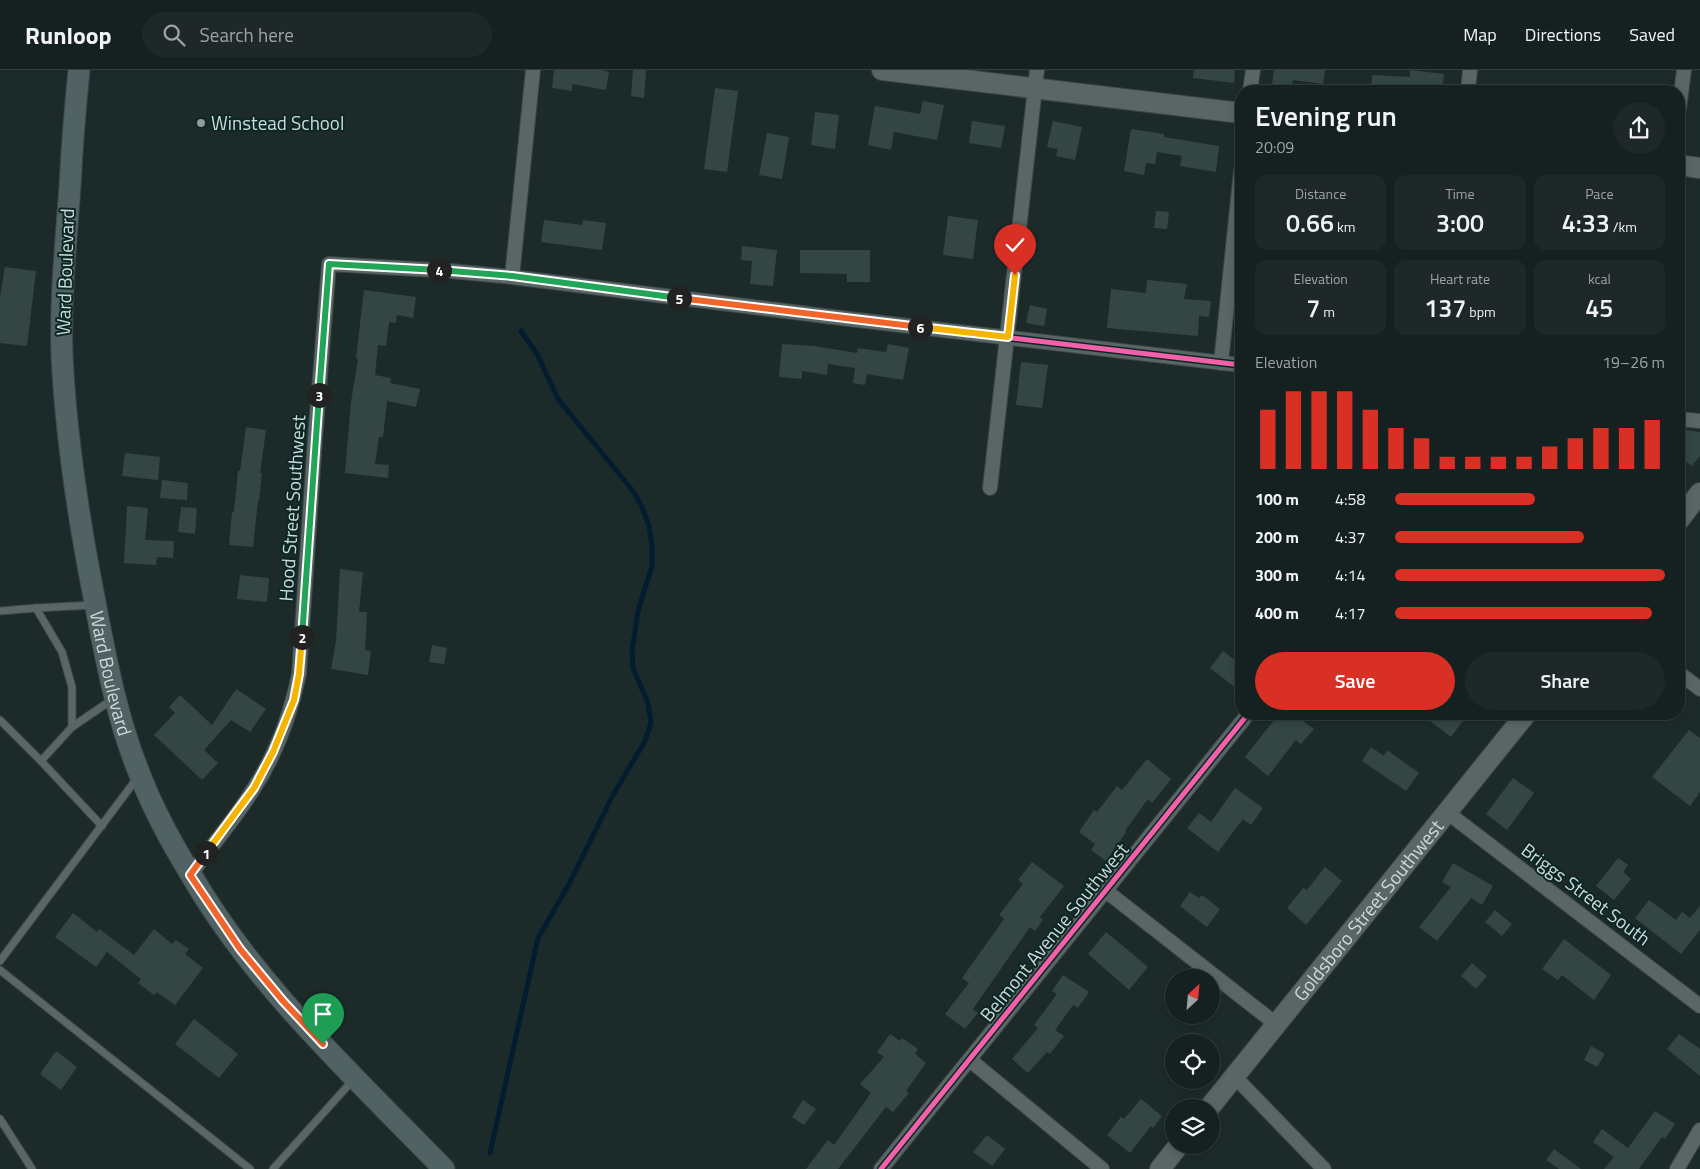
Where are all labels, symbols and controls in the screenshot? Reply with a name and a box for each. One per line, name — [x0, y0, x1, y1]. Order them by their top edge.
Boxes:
search box — [142, 12, 492, 57]
text: Runloop — [25, 17, 112, 53]
text: Search here — [200, 20, 294, 49]
icon: search — [160, 21, 188, 49]
text: Map — [1463, 21, 1497, 48]
text: Directions — [1525, 21, 1601, 48]
text: Saved — [1629, 21, 1675, 48]
text: Evening run — [1255, 94, 1397, 137]
button: share — [1613, 102, 1665, 154]
place label: Winstead School — [211, 108, 344, 137]
marker: Winstead School — [195, 117, 207, 129]
text: 20:09 — [1255, 135, 1294, 159]
text: Distance — [1295, 183, 1346, 204]
text: Time — [1445, 183, 1475, 204]
text: Pace — [1585, 183, 1613, 204]
text: 0.66 — [1286, 204, 1334, 242]
text: 3:00 — [1436, 204, 1484, 242]
text: 4:33 — [1562, 204, 1610, 242]
street label: Ward Boulevard — [48, 208, 81, 336]
text: km — [1334, 216, 1355, 237]
text: /km — [1610, 216, 1637, 237]
pin — [994, 224, 1036, 275]
icon: check — [1001, 231, 1029, 259]
pin: 4 — [426, 258, 452, 282]
text: 4 — [436, 260, 443, 281]
text: Elevation — [1293, 268, 1348, 289]
text: Heart rate — [1430, 268, 1490, 289]
text: kcal — [1588, 268, 1611, 289]
pin: 5 — [666, 286, 692, 310]
text: 5 — [676, 288, 683, 309]
text: 7 — [1306, 289, 1320, 327]
text: 137 — [1424, 289, 1466, 327]
text: 45 — [1585, 289, 1613, 327]
text: m — [1320, 301, 1335, 322]
text: bpm — [1466, 301, 1496, 322]
pin: 6 — [908, 314, 932, 340]
text: 6 — [917, 317, 924, 338]
text: Elevation — [1255, 350, 1317, 374]
text: 19–26 m — [1602, 350, 1665, 374]
pin: 3 — [306, 382, 332, 408]
text: 3 — [316, 385, 323, 406]
street label: Hood Street Southwest — [271, 413, 313, 602]
text: 100 m — [1255, 487, 1299, 511]
text: 4:58 — [1335, 487, 1365, 511]
text: 200 m — [1255, 525, 1299, 549]
text: 4:37 — [1335, 525, 1365, 549]
text: 300 m — [1255, 563, 1299, 587]
text: 4:14 — [1335, 563, 1365, 587]
text: 400 m — [1255, 601, 1299, 625]
text: 4:17 — [1335, 601, 1365, 625]
street label: Ward Boulevard — [83, 608, 140, 739]
pin: 2 — [290, 624, 314, 650]
text: 2 — [299, 627, 306, 648]
button: Save — [1255, 652, 1455, 710]
button: Share — [1465, 652, 1665, 710]
street label: Goldsboro Street Southwest — [1286, 813, 1450, 1007]
street label: Briggs Street South — [1515, 835, 1657, 952]
street label: Belmont Avenue Southwest — [972, 836, 1135, 1027]
pin: 1 — [194, 840, 218, 866]
text: 1 — [203, 843, 210, 864]
north arrow — [1165, 969, 1220, 1024]
map controls — [1165, 969, 1220, 1154]
pin — [302, 993, 344, 1044]
icon: arrive — [309, 1000, 337, 1028]
button: locate — [1165, 1034, 1220, 1089]
button: layers — [1165, 1099, 1220, 1154]

